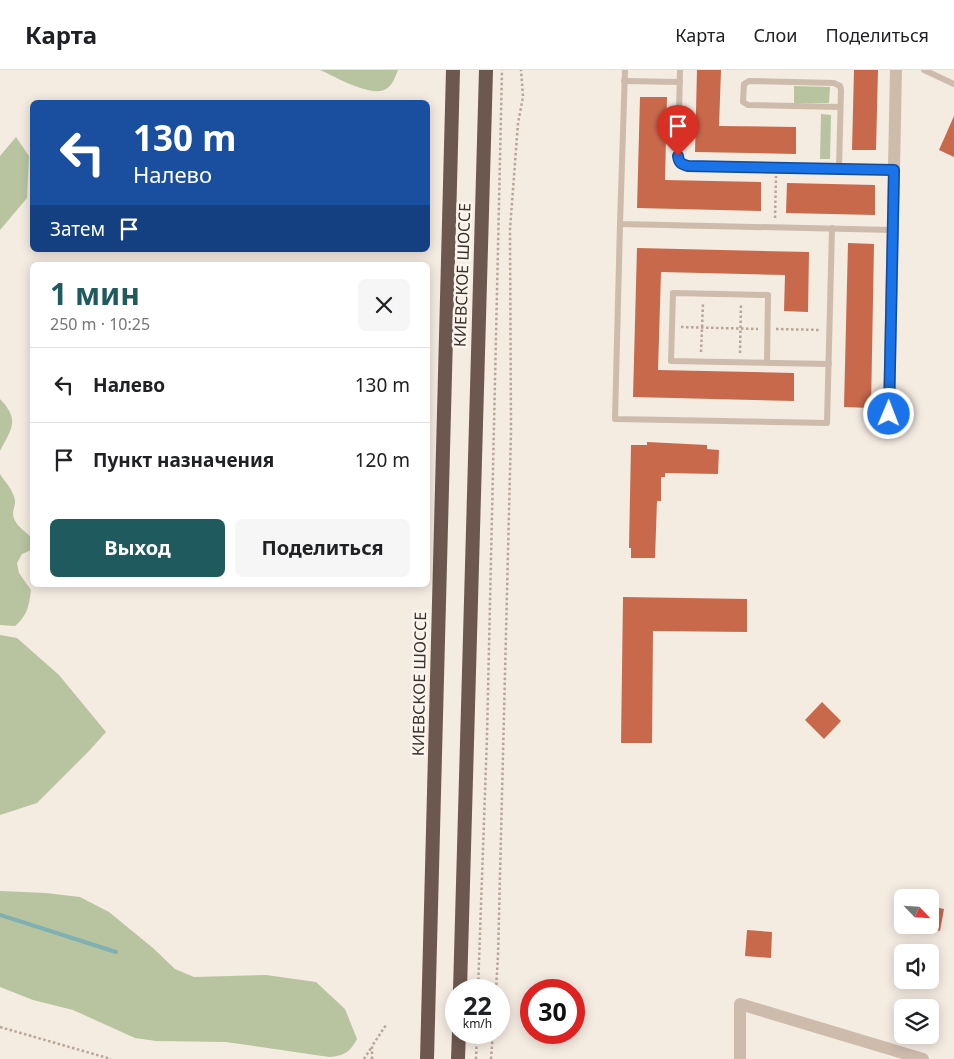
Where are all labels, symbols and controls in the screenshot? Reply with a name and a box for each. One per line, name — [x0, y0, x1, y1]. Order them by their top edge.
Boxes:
text: Карта — [25, 18, 97, 51]
text: Карта — [675, 23, 725, 47]
text: Слои — [753, 23, 797, 47]
text: Поделиться — [825, 23, 929, 47]
pin — [657, 105, 699, 156]
icon: arrive — [664, 112, 692, 140]
text: 130 m — [133, 114, 236, 161]
icon: left — [50, 120, 115, 185]
text: Налево — [133, 159, 212, 189]
street label: КИЕВСКОЕ ШОССЕ — [448, 202, 476, 348]
icon: arrive — [115, 215, 143, 243]
text: Затем — [50, 216, 105, 242]
text: 1 мин — [50, 273, 140, 314]
button: close — [358, 279, 410, 331]
text: 250 m · 10:25 — [50, 313, 150, 335]
icon: left — [50, 371, 78, 399]
text: Налево — [93, 372, 165, 398]
text: 130 m — [355, 372, 410, 398]
position arrow — [862, 387, 914, 439]
icon: arrive — [50, 446, 78, 474]
text: Пункт назначения — [93, 447, 274, 473]
text: 120 m — [355, 447, 410, 473]
button: Выход — [50, 519, 225, 577]
button: Поделиться — [235, 519, 410, 577]
street label: КИЕВСКОЕ ШОССЕ — [407, 612, 431, 756]
north arrow — [894, 889, 939, 934]
map controls — [894, 889, 939, 1044]
button: sound — [894, 944, 939, 989]
speed limit sign: 30 — [520, 979, 585, 1044]
text: 22 — [463, 988, 492, 1022]
button: layers — [894, 999, 939, 1044]
text: km/h — [463, 1015, 492, 1032]

